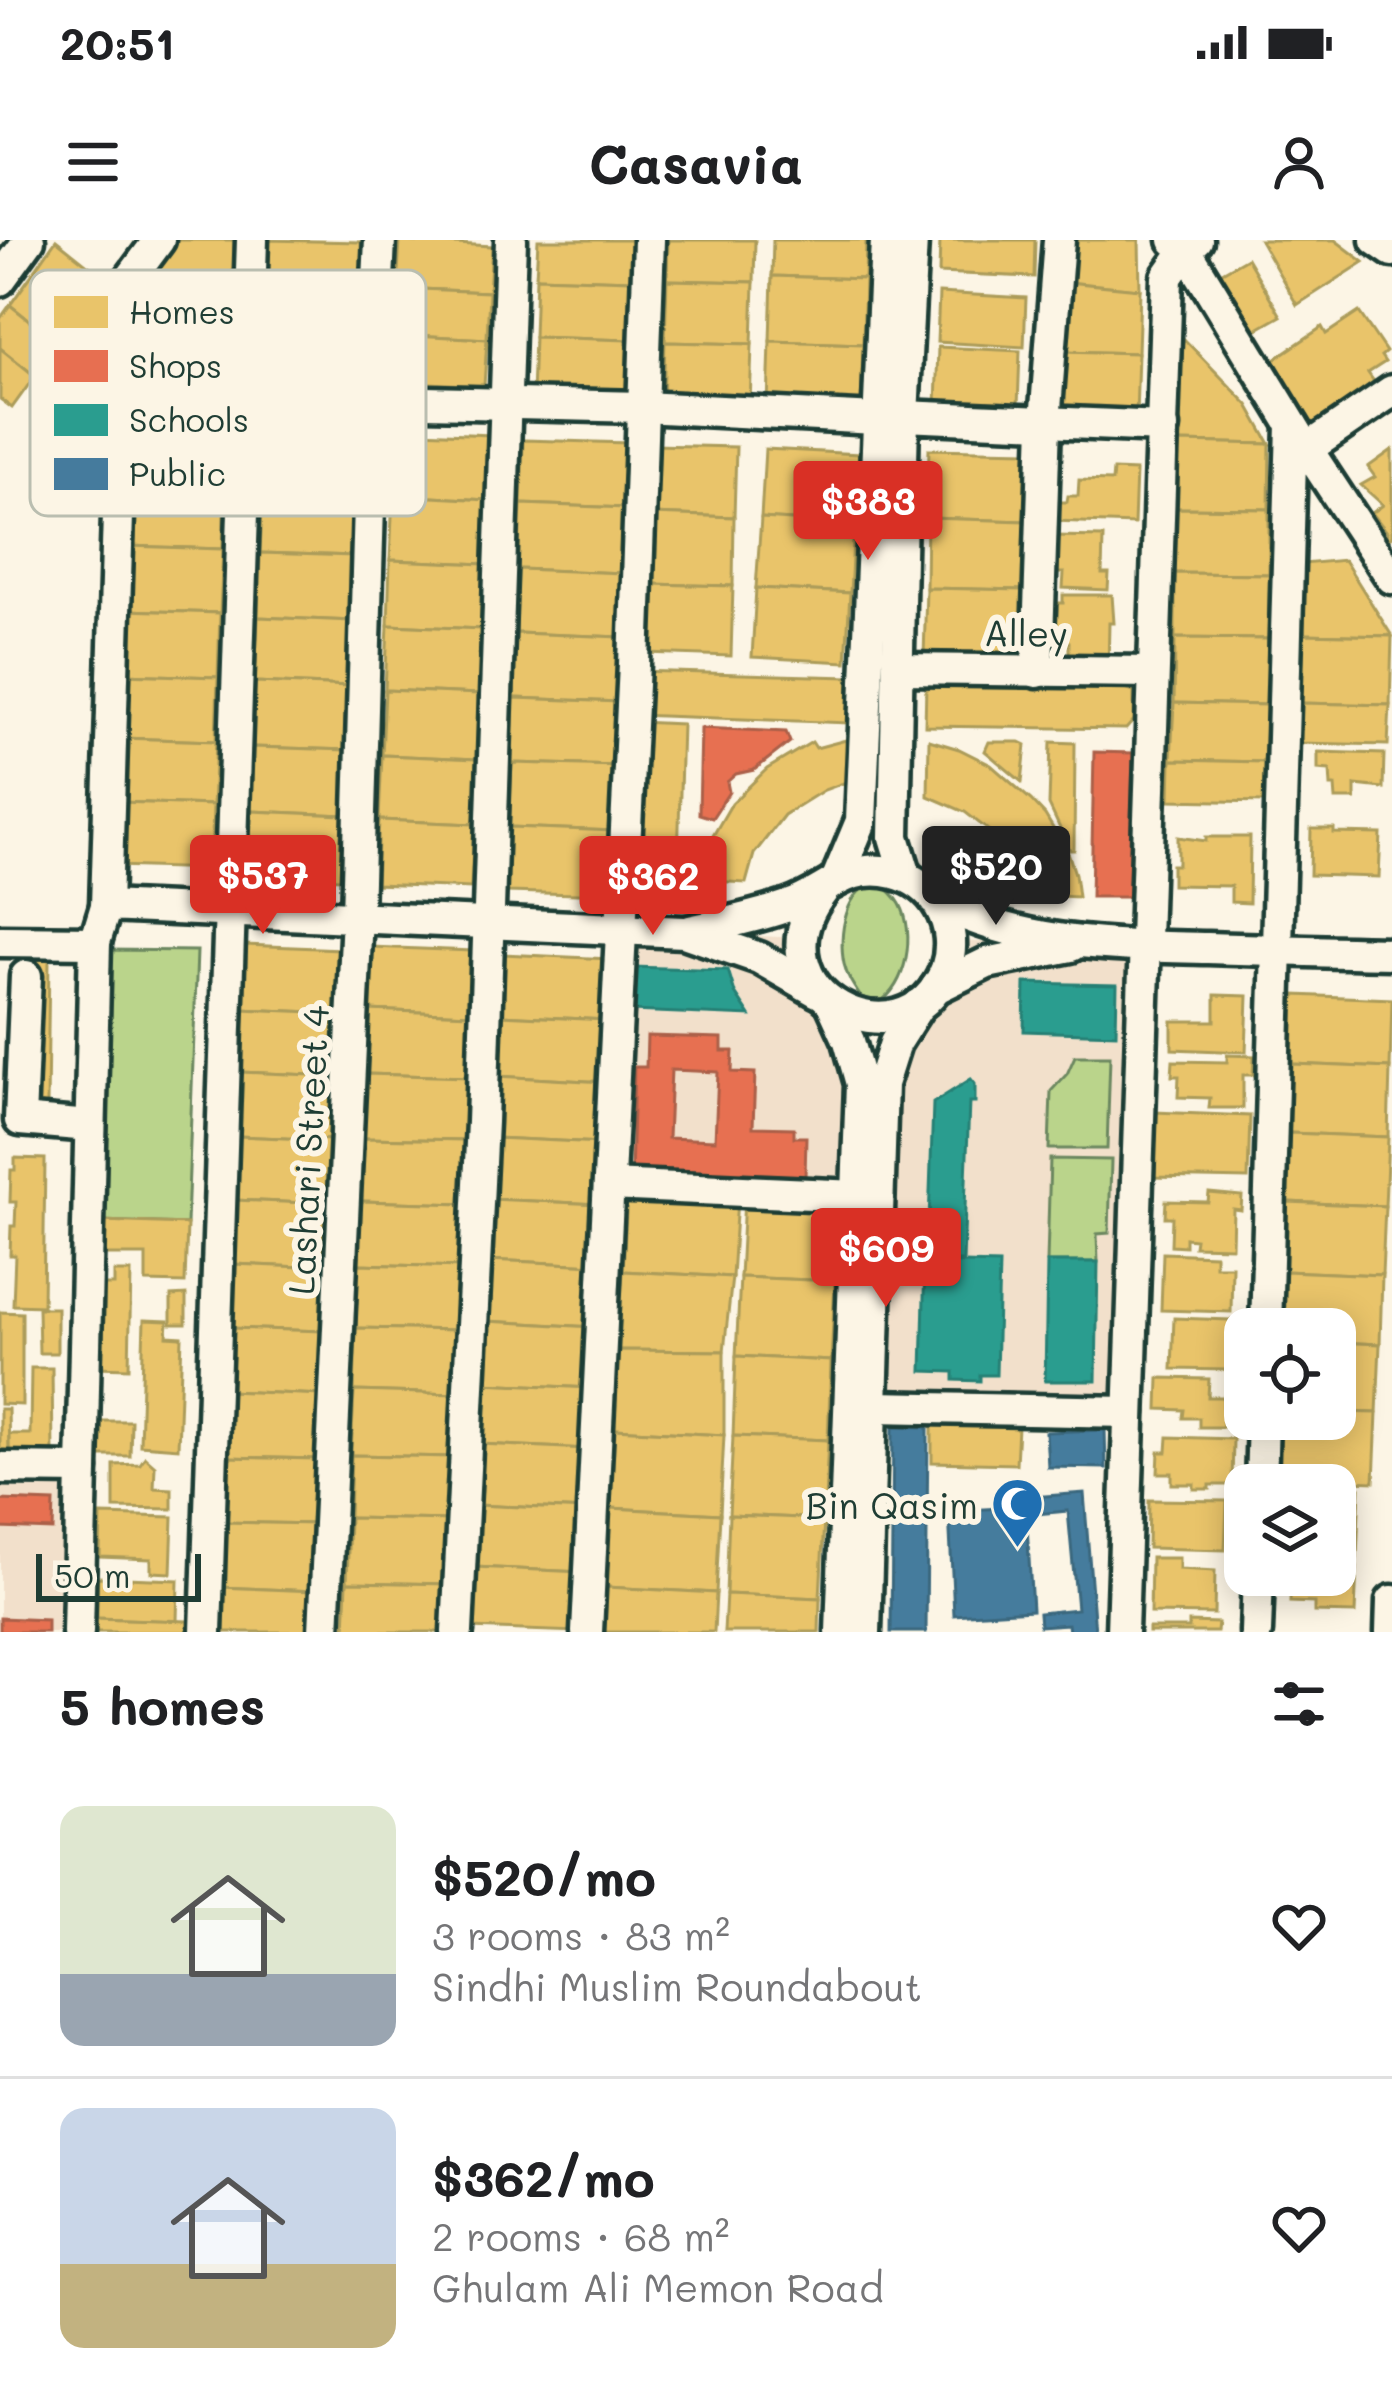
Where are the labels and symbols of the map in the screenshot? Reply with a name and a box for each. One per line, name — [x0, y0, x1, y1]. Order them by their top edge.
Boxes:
legend — [30, 270, 426, 516]
text: Homes — [129, 289, 235, 332]
text: Shops — [129, 343, 222, 386]
text: Schools — [129, 397, 249, 440]
text: Public — [129, 451, 226, 494]
pin: $383 — [797, 461, 939, 563]
street label: Alley — [984, 608, 1068, 657]
pin: $520 — [925, 826, 1067, 928]
pin: $537 — [192, 835, 334, 937]
pin: $362 — [582, 836, 724, 938]
street label: Lashari Street 4 — [276, 1004, 338, 1296]
pin: $609 — [815, 1208, 957, 1310]
mosque icon: Bin Qasim — [989, 1476, 1045, 1550]
place label: Bin Qasim — [805, 1481, 978, 1528]
scale bar — [36, 1548, 201, 1601]

